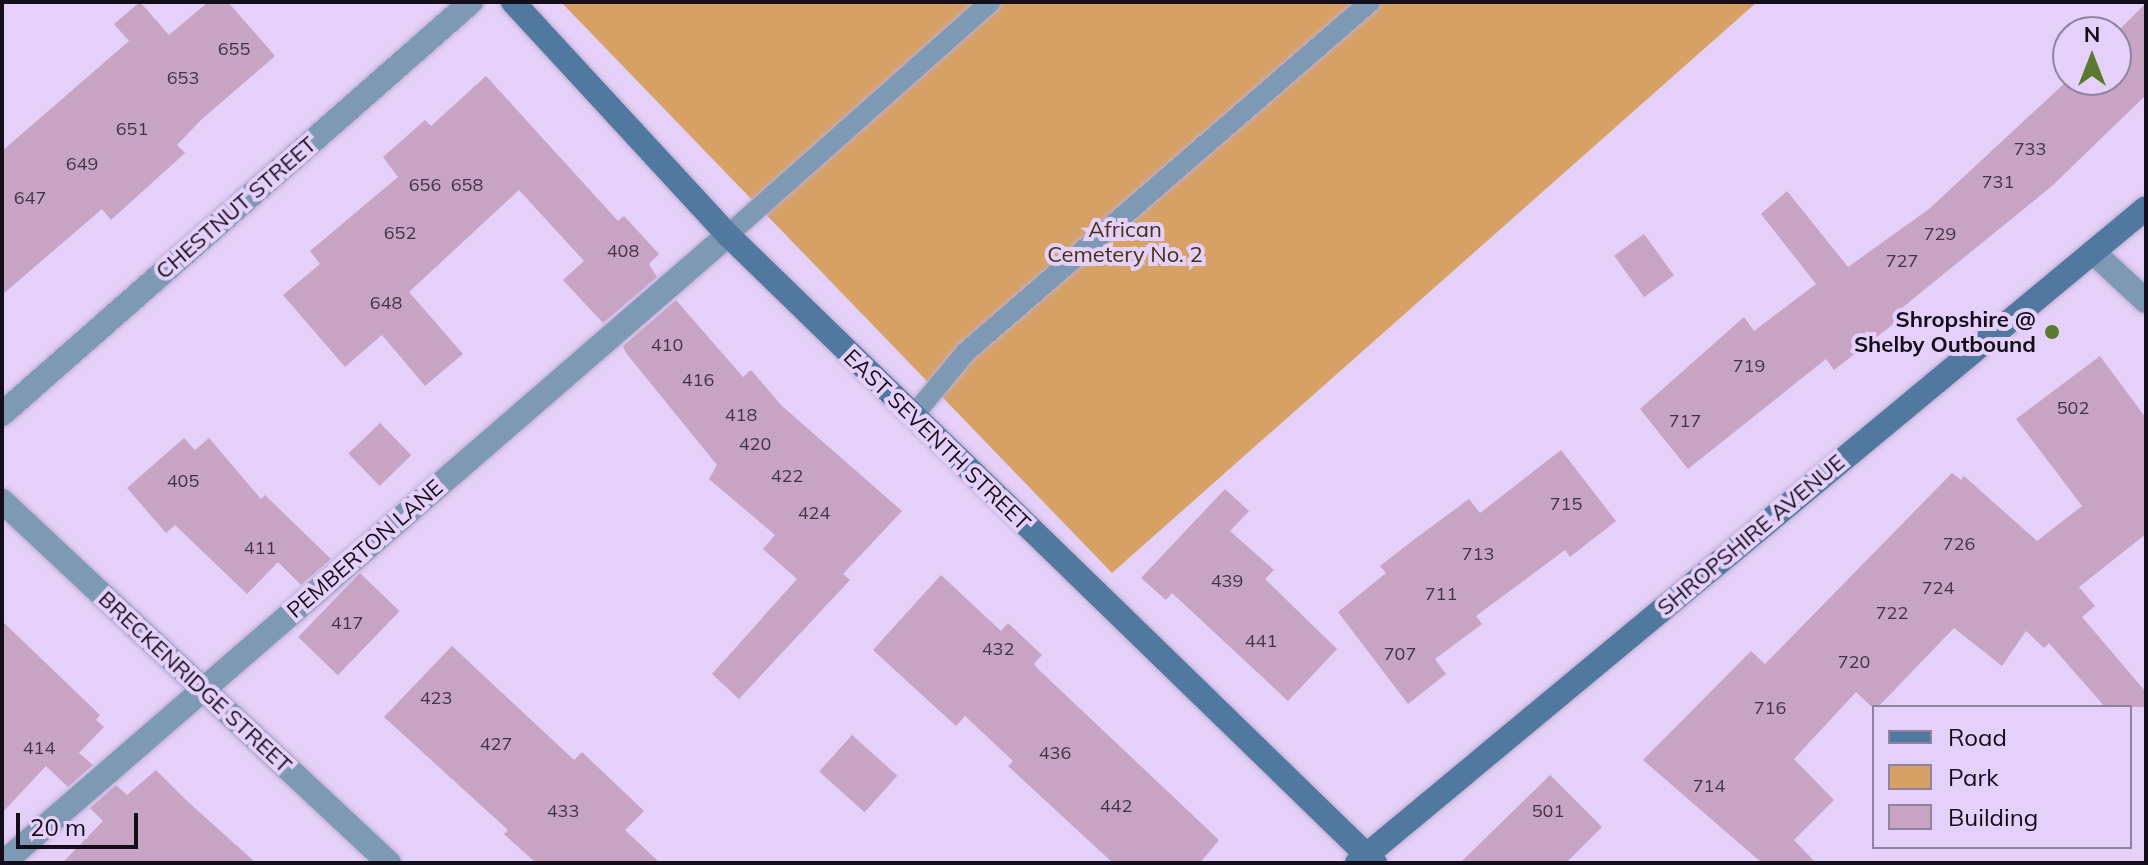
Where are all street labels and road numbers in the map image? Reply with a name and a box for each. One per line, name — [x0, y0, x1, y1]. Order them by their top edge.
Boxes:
street label: CHESTNUT STREET — [151, 131, 321, 285]
street label: EAST SEVENTH STREET — [838, 344, 1036, 536]
street label: SHROPSHIRE AVENUE — [1652, 449, 1850, 621]
street label: PEMBERTON LANE — [282, 474, 448, 624]
street label: BRECKENRIDGE STREET — [93, 586, 297, 778]

